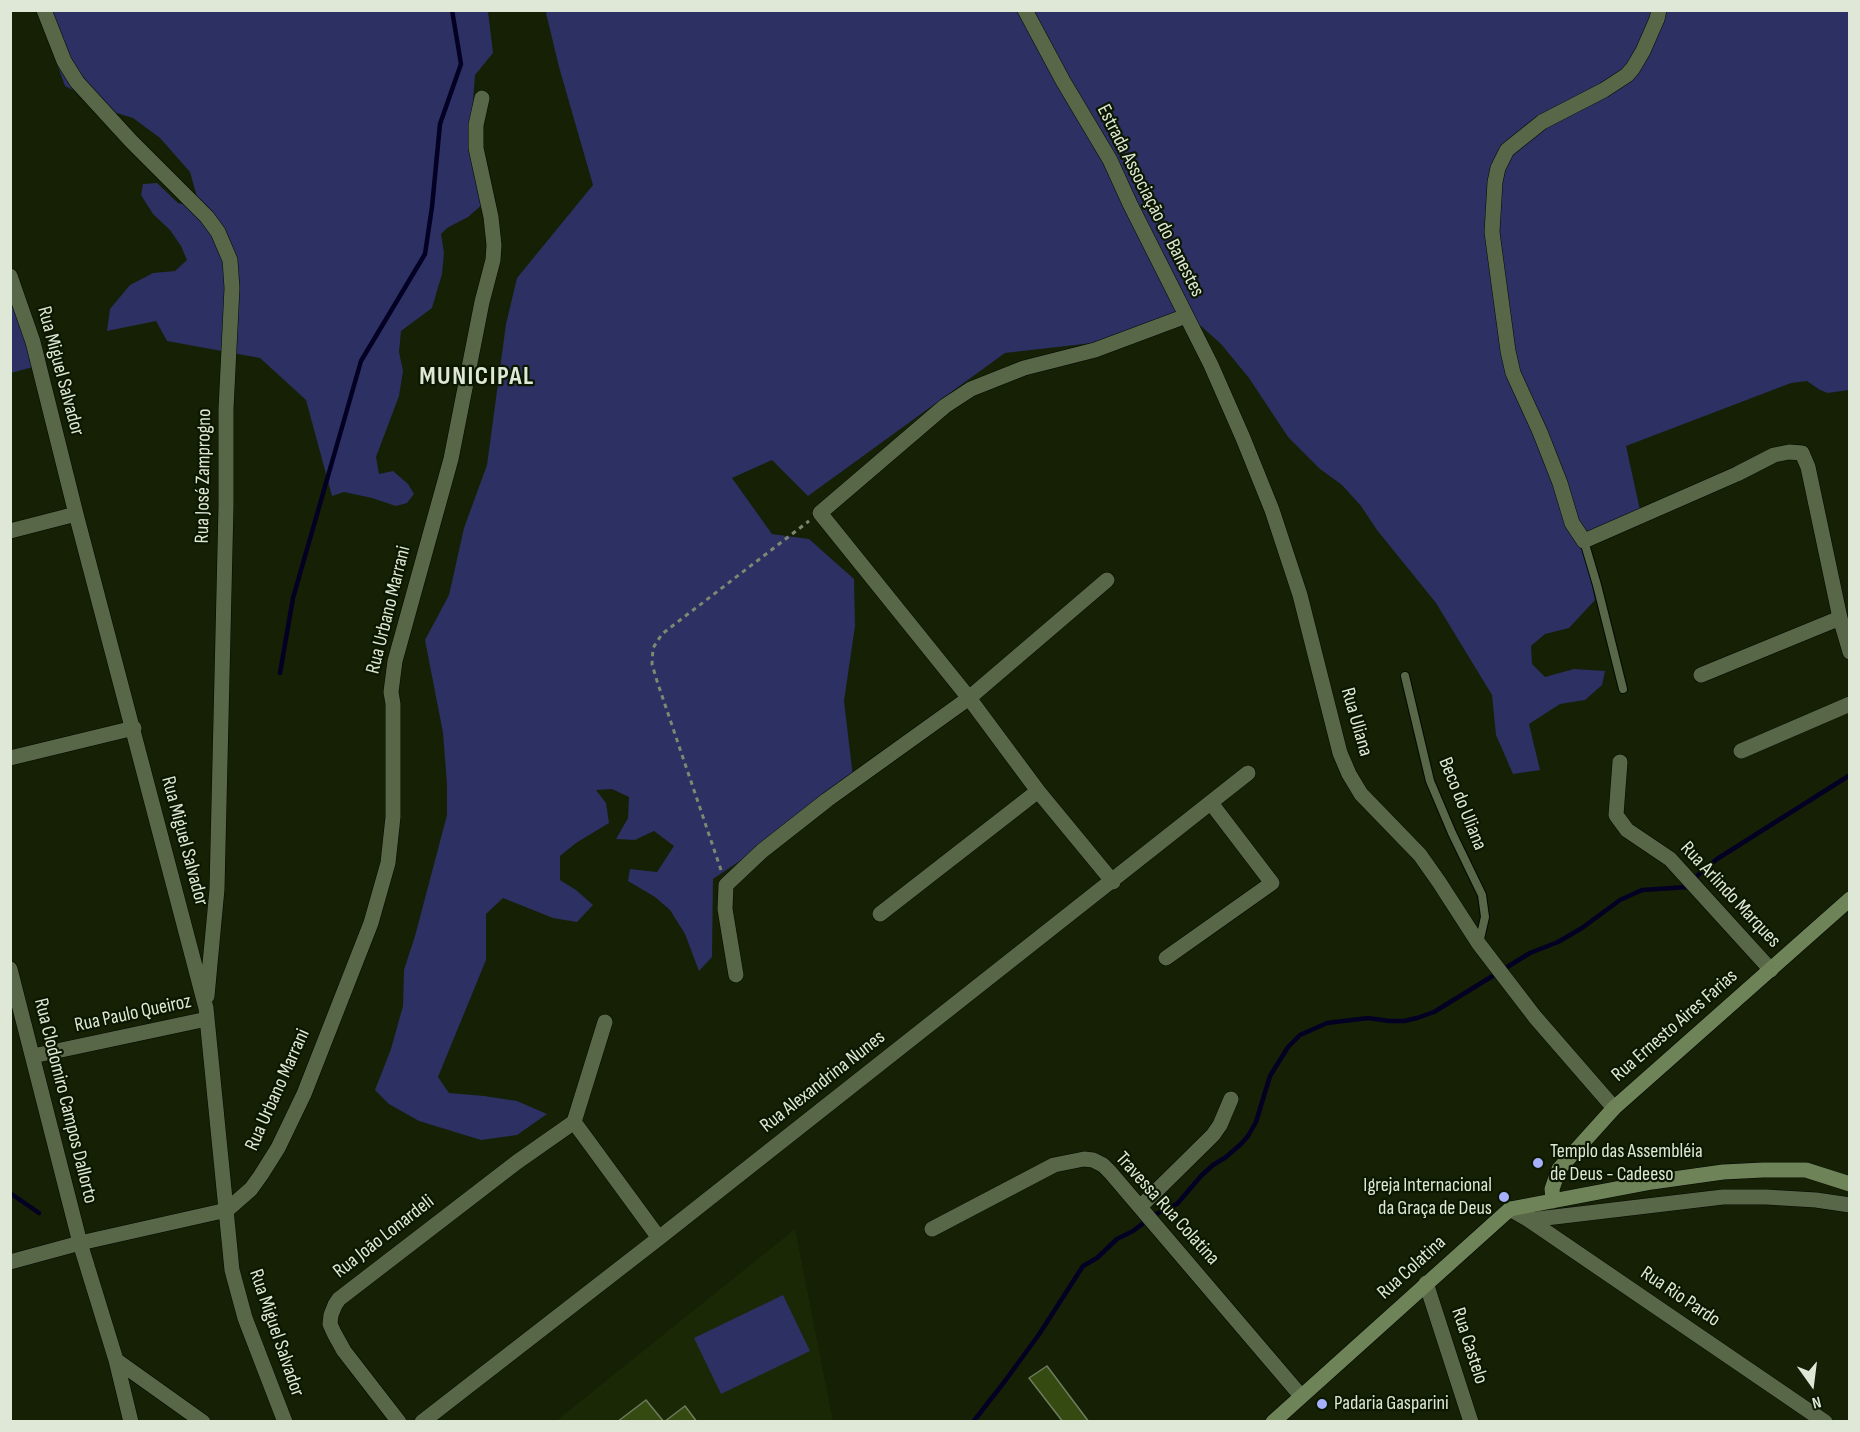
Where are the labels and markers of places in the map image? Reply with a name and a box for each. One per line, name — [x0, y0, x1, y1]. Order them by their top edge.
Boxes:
place label: Templo das Assembléia de Deus - Cadeeso — [1550, 1140, 1703, 1187]
marker: Templo das Assembléia de Deus - Cadeeso — [1531, 1156, 1545, 1170]
place label: Igreja Internacional da Graça de Deus — [1363, 1174, 1492, 1221]
marker: Igreja Internacional da Graça de Deus — [1497, 1190, 1511, 1204]
place label: Padaria Gasparini — [1334, 1392, 1449, 1416]
marker: Padaria Gasparini — [1315, 1397, 1329, 1411]

